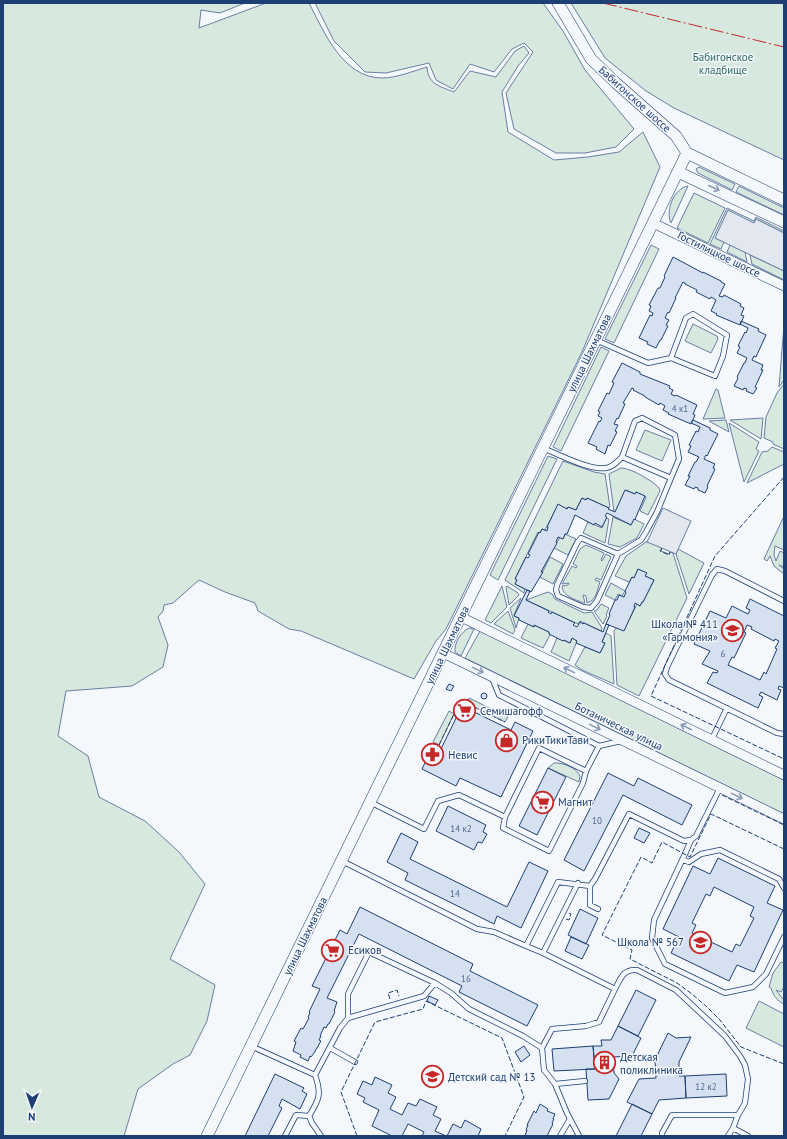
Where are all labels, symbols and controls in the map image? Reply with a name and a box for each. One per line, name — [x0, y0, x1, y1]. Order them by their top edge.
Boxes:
park label: Бабигонское кладбище — [693, 50, 754, 77]
street label: Бабигонское шоссе — [596, 63, 674, 135]
one-way arrow — [707, 185, 719, 192]
street label: Гостилицкое шоссе — [675, 228, 763, 280]
street label: улица Шахматова — [564, 312, 614, 394]
house number: 4 к1 — [672, 403, 688, 414]
street label: улица Шахматова — [422, 604, 472, 686]
place label: Школа № 411 «Гармония» — [651, 617, 718, 644]
school or university icon: Школа № 411 «Гармония» — [720, 617, 746, 643]
house number: 6 — [721, 648, 726, 659]
one-way arrow — [564, 666, 576, 673]
one-way arrow — [471, 667, 483, 674]
supermarket icon: Семишагофф — [451, 698, 477, 724]
street label: Ботаническая улица — [573, 699, 665, 753]
place label: Семишагофф — [480, 704, 543, 718]
one-way arrow — [681, 723, 693, 730]
one-way arrow — [588, 724, 600, 731]
shop icon: РикиТикиТави — [493, 727, 519, 753]
place label: РикиТикиТави — [522, 733, 589, 747]
pharmacy icon: Невис — [420, 742, 446, 768]
place label: Невис — [448, 748, 477, 762]
supermarket icon: Магнит — [530, 789, 556, 815]
one-way arrow — [730, 793, 742, 800]
place label: Магнит — [558, 795, 593, 809]
house number: 10 — [592, 815, 602, 826]
house number: 14 к2 — [450, 823, 472, 834]
house number: 14 — [450, 888, 460, 899]
street label: улица Шахматова — [280, 895, 330, 977]
school or university icon: Школа № 567 — [687, 929, 713, 955]
place label: Школа № 567 — [617, 935, 684, 949]
supermarket icon: Есиков — [320, 937, 346, 963]
place label: Есиков — [348, 943, 381, 957]
house number: 16 — [461, 973, 471, 984]
building icon: Детская поликлиника — [591, 1050, 617, 1076]
place label: Детская поликлиника — [620, 1050, 683, 1077]
school or university icon: Детский сад № 13 — [419, 1064, 445, 1090]
place label: Детский сад № 13 — [448, 1070, 536, 1084]
house number: 12 к2 — [695, 1081, 717, 1092]
north arrow — [12, 1087, 52, 1127]
text: N — [28, 1110, 36, 1124]

